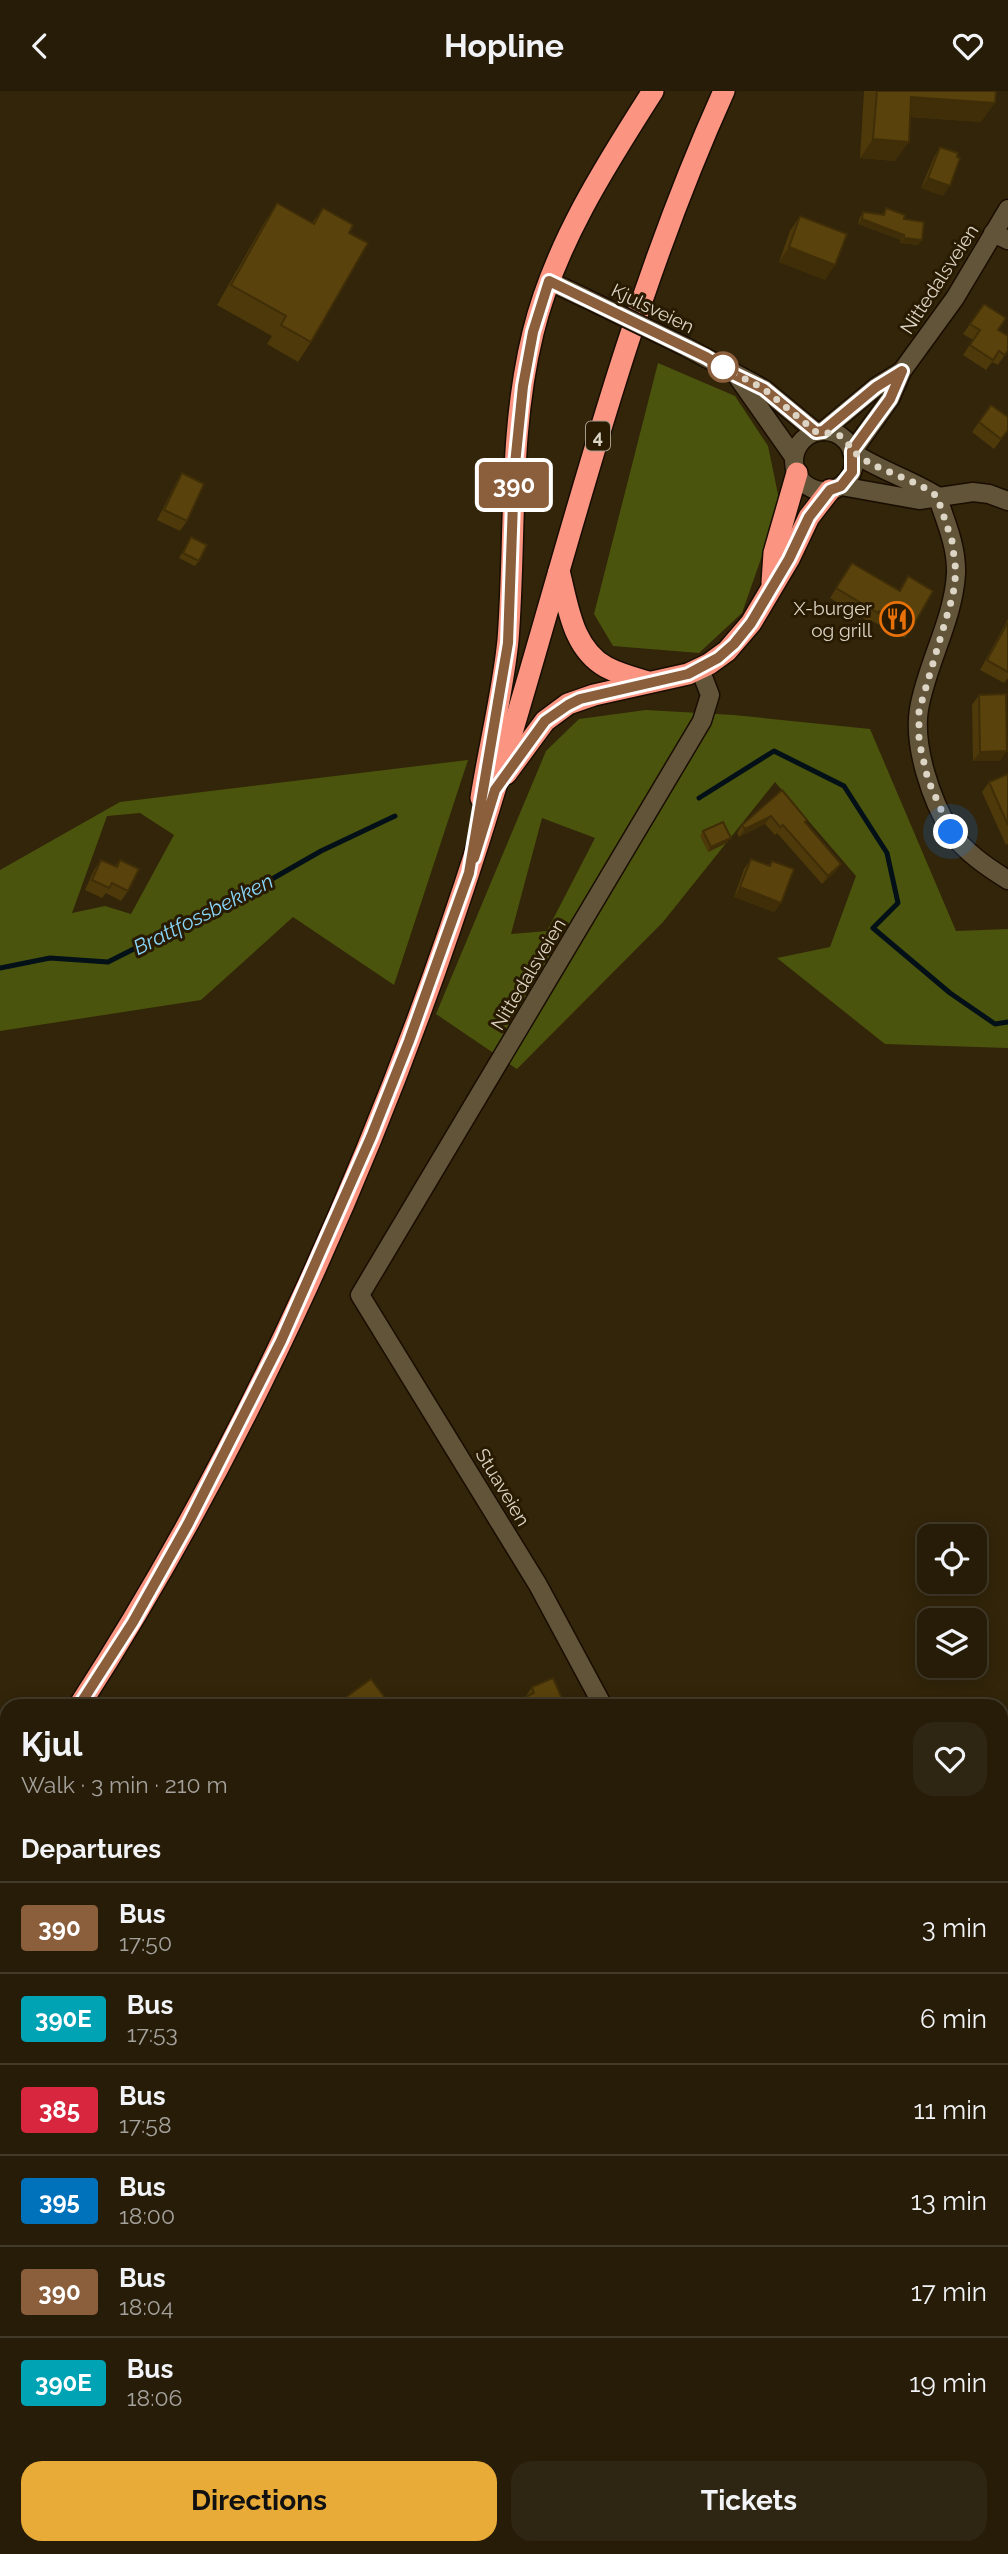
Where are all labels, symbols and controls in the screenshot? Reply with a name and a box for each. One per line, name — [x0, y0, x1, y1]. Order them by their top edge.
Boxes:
icon: back — [21, 27, 59, 65]
text: Hopline — [444, 27, 564, 64]
icon: heart — [949, 27, 987, 65]
street label: Nittedalsveien — [895, 220, 983, 338]
street label: Kjulsveien — [608, 279, 698, 337]
unlabelled marker — [708, 352, 738, 382]
road number: 4 — [586, 421, 610, 451]
line badge: 390 — [474, 462, 554, 508]
text: 390 — [493, 470, 535, 499]
place label: X-burger og grill — [793, 597, 873, 641]
restaurant icon: X-burger og grill — [878, 600, 916, 638]
your location — [933, 814, 968, 849]
water label: Brattfossbekken — [129, 868, 277, 960]
street label: Nittedalsveien — [486, 914, 570, 1034]
street label: Stuaveien — [471, 1444, 535, 1530]
map controls — [917, 1524, 987, 1678]
button: locate — [917, 1524, 987, 1594]
button: layers — [917, 1608, 987, 1678]
button: heart — [913, 1722, 987, 1796]
text: Kjul — [21, 1725, 83, 1764]
text: Walk · 3 min · 210 m — [21, 1771, 228, 1798]
text: Departures — [21, 1834, 161, 1864]
text: Bus — [119, 1899, 166, 1929]
text: 390 — [38, 1913, 81, 1942]
text: 3 min — [922, 1913, 987, 1943]
text: 17:50 — [119, 1929, 172, 1956]
text: Bus — [127, 1990, 173, 2020]
text: 390E — [35, 2004, 92, 2033]
text: 6 min — [920, 2004, 987, 2034]
text: 17:53 — [127, 2020, 178, 2047]
text: Bus — [119, 2081, 166, 2111]
text: 385 — [39, 2095, 80, 2124]
text: 11 min — [913, 2095, 987, 2125]
text: 17:58 — [119, 2111, 172, 2138]
text: Bus — [119, 2172, 166, 2202]
text: 395 — [39, 2186, 80, 2215]
text: 13 min — [911, 2186, 987, 2216]
text: 18:00 — [119, 2202, 175, 2229]
text: Bus — [119, 2263, 166, 2293]
text: 390 — [38, 2277, 81, 2306]
text: 17 min — [911, 2277, 987, 2307]
text: 18:04 — [119, 2293, 173, 2320]
text: Bus — [127, 2354, 173, 2384]
text: 390E — [35, 2368, 92, 2397]
text: 19 min — [909, 2368, 987, 2398]
text: 18:06 — [127, 2384, 182, 2411]
button: Directions — [21, 2461, 497, 2541]
button: Tickets — [511, 2461, 987, 2541]

